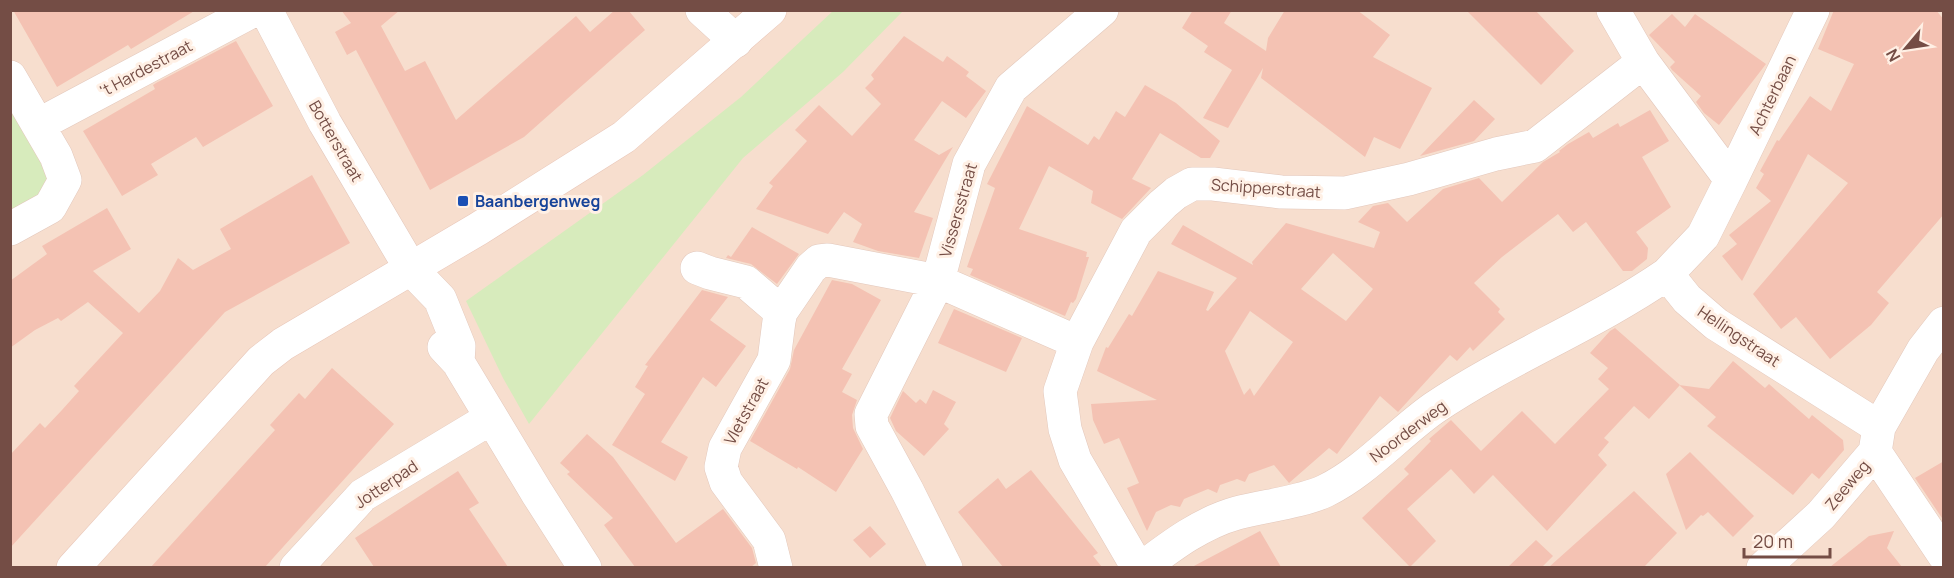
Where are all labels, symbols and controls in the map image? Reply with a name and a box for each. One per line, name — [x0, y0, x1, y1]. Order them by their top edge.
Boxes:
north arrow — [1876, 18, 1936, 78]
street label: 't Hardestraat — [96, 34, 196, 102]
text: N — [1880, 45, 1905, 66]
street label: Achterbaan — [1743, 51, 1801, 139]
street label: Botterstraat — [304, 96, 368, 186]
street label: Vissersstraat — [934, 160, 982, 260]
street label: Schipperstraat — [1210, 173, 1322, 203]
place label: Baanbergenweg — [475, 190, 600, 212]
marker: Baanbergenweg — [456, 194, 470, 208]
street label: Hellingstraat — [1693, 300, 1785, 372]
street label: Vletstraat — [719, 374, 773, 448]
street label: Noorderweg — [1365, 395, 1451, 467]
street label: Jotterpad — [350, 455, 422, 513]
street label: Zeeweg — [1820, 455, 1874, 515]
scale bar — [1744, 521, 1830, 559]
text: 20 m — [1753, 529, 1793, 553]

